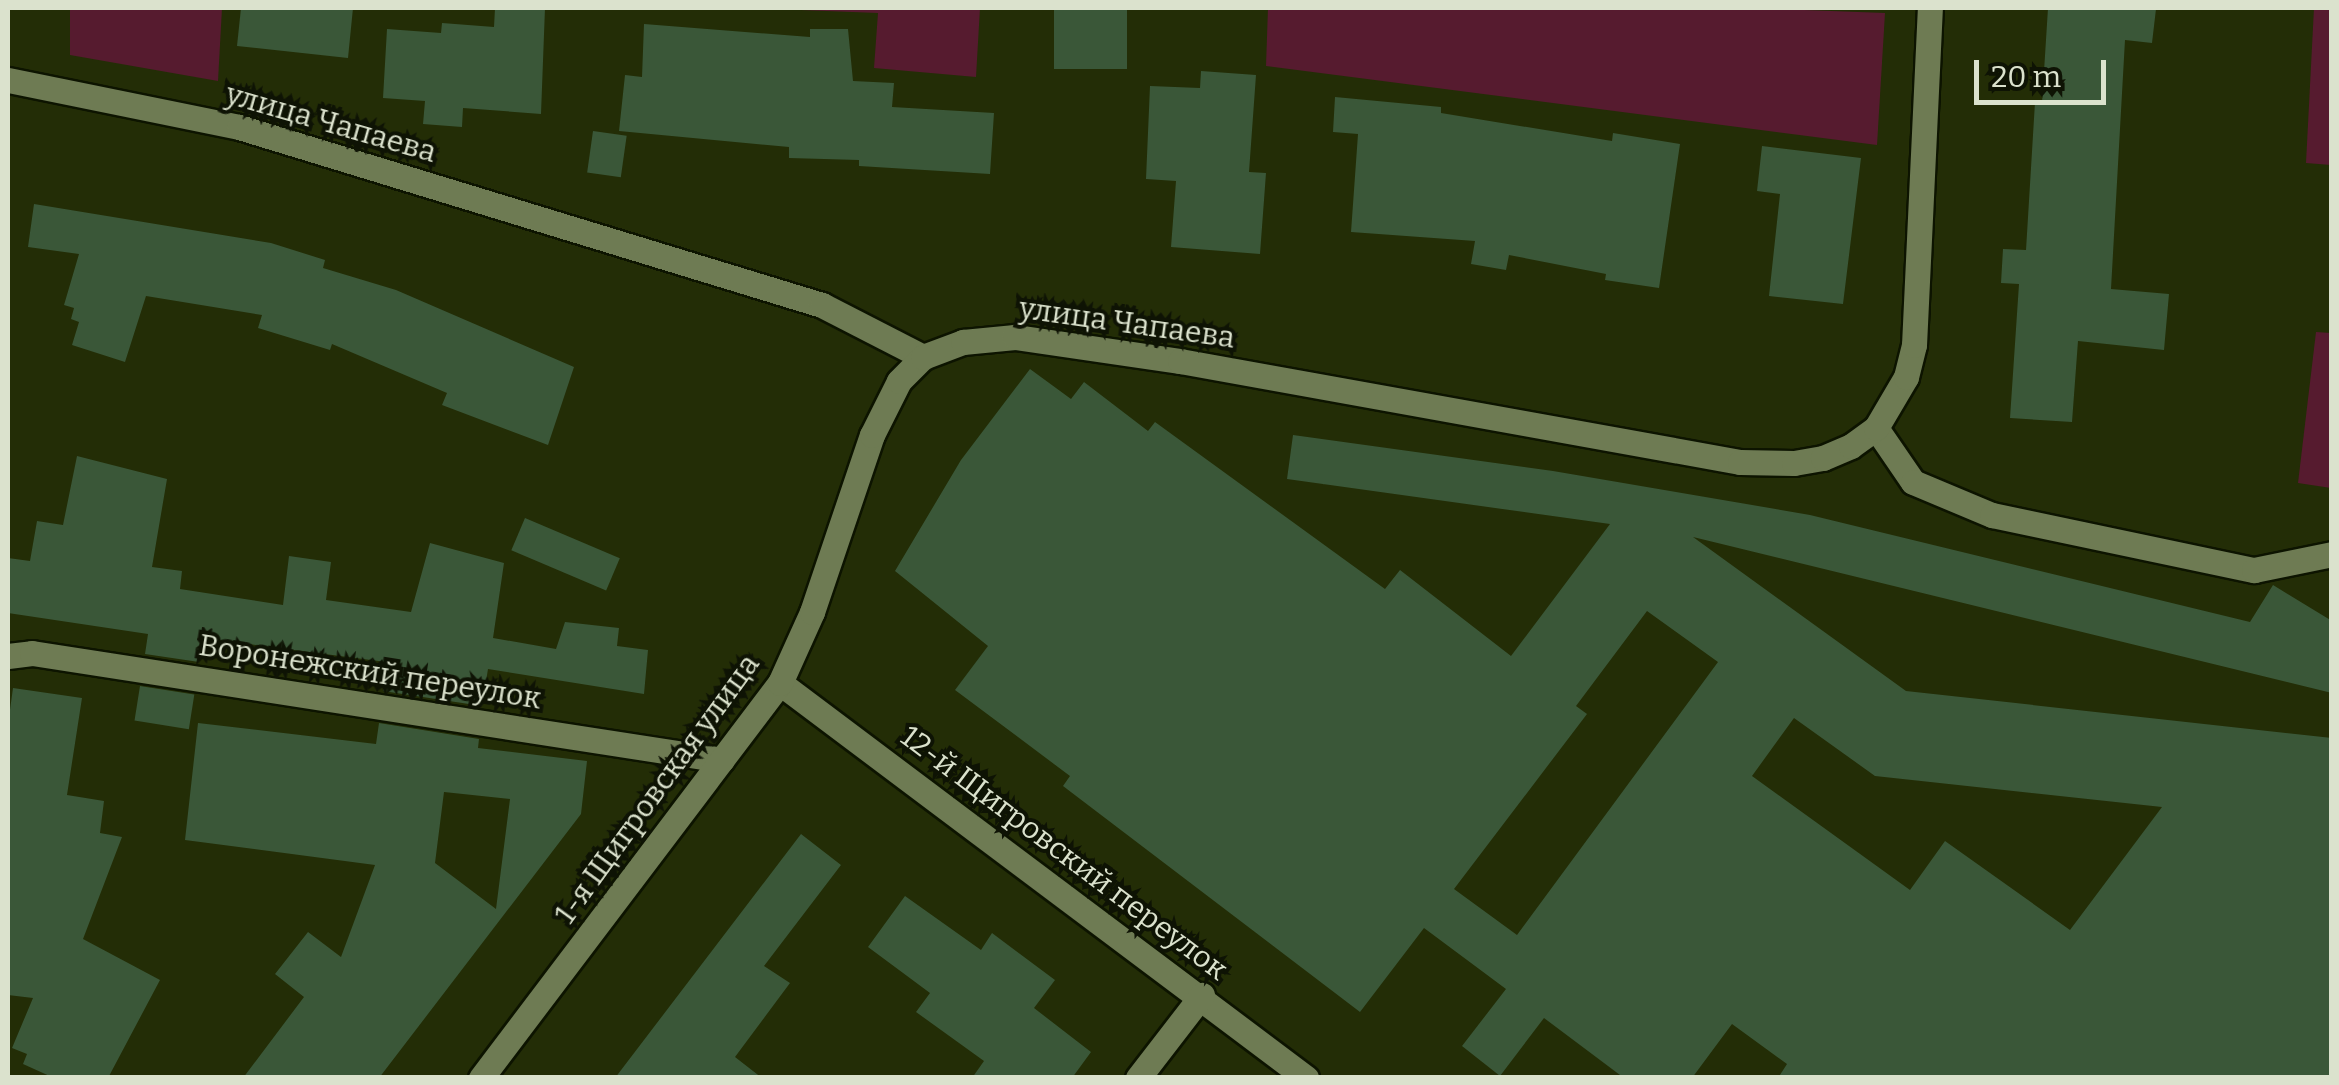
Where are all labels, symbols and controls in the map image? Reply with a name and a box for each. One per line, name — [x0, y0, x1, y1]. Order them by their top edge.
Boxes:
scale bar — [1979, 40, 2112, 102]
text: 20 m — [1991, 59, 2061, 95]
street label: улица Чапаева — [222, 76, 440, 170]
street label: улица Чапаева — [1017, 290, 1237, 356]
street label: Воронежский переулок — [196, 627, 544, 717]
street label: 1-я Щигровская улица — [547, 647, 767, 931]
street label: 12-й Щигровский переулок — [894, 718, 1234, 988]

